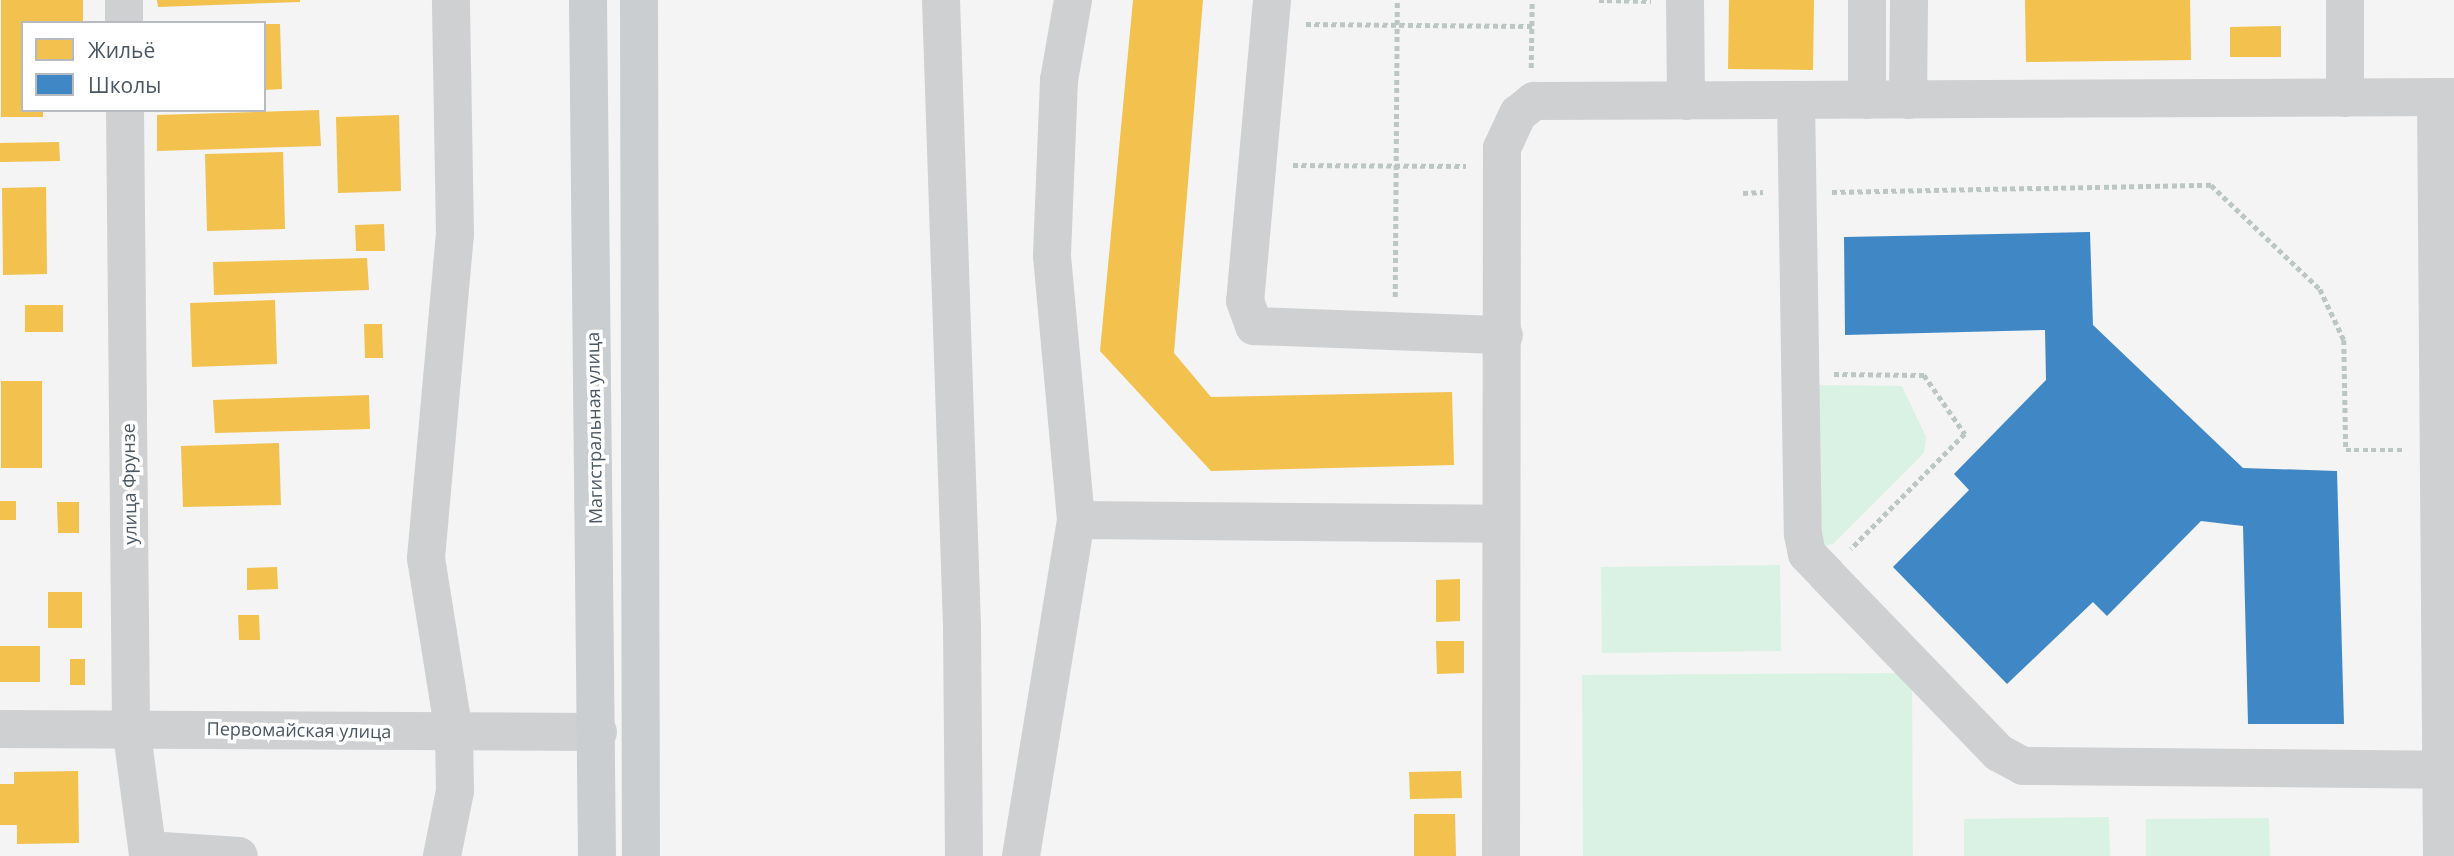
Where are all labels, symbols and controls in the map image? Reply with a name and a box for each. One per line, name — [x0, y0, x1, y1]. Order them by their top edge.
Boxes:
legend — [21, 21, 266, 112]
text: Жильё — [88, 36, 155, 64]
text: Школы — [88, 71, 161, 99]
street label: Магистральная улица — [582, 332, 606, 524]
street label: улица Фрунзе — [117, 423, 141, 545]
street label: Первомайская улица — [207, 718, 391, 742]

